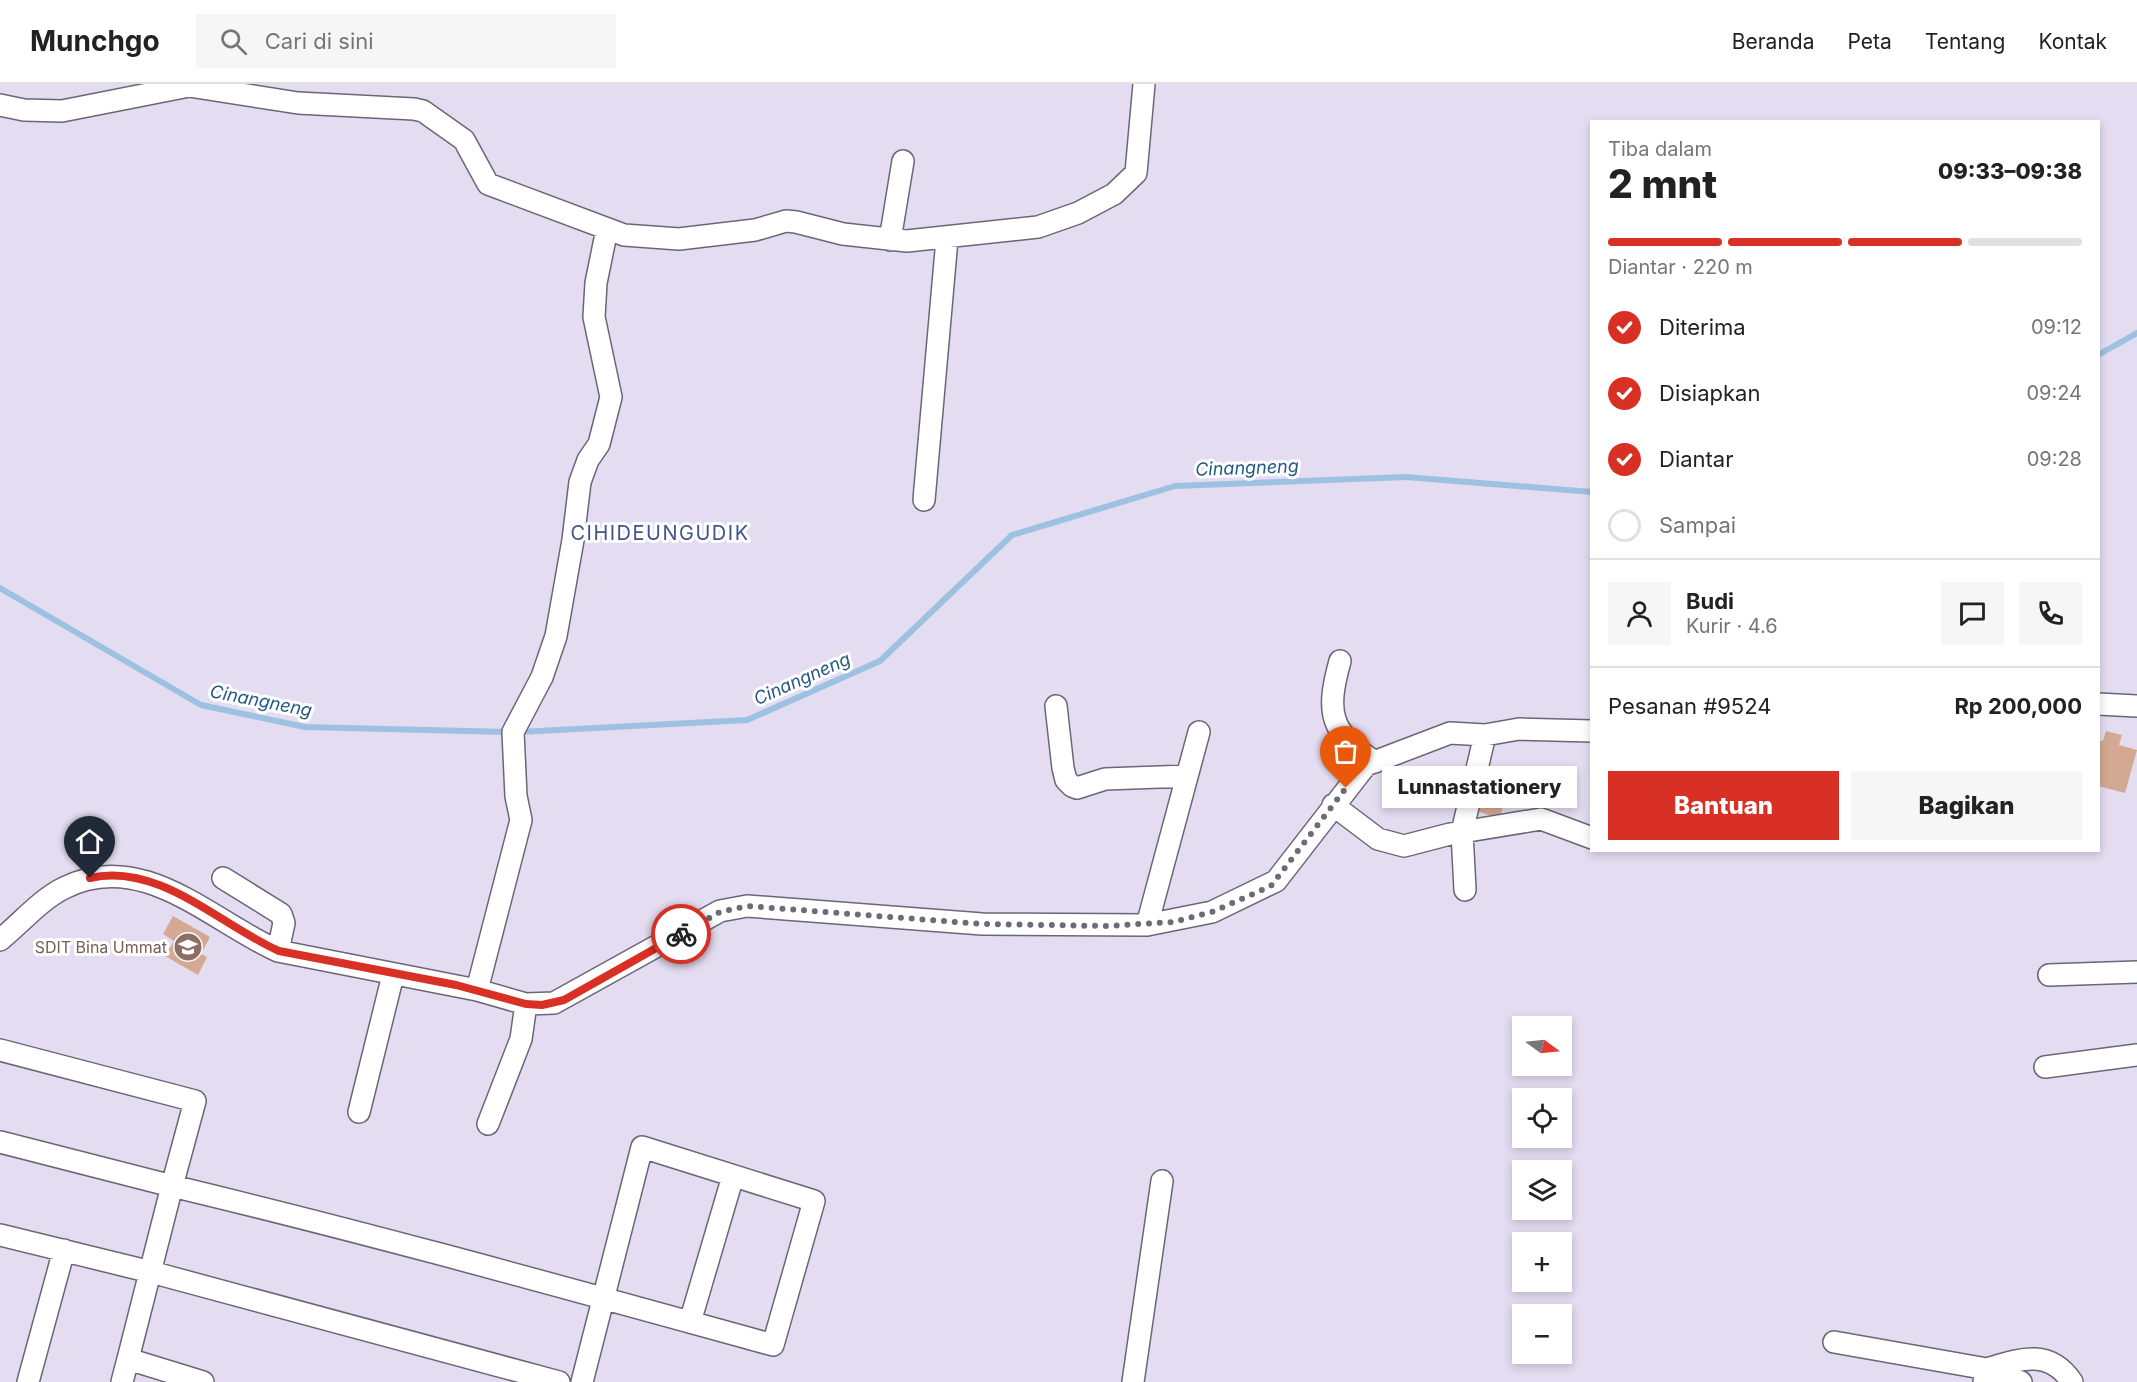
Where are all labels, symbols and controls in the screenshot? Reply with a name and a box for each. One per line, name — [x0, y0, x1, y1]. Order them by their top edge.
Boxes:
search box — [196, 14, 616, 68]
text: Munchgo — [30, 24, 160, 58]
icon: search — [217, 25, 250, 58]
text: Cari di sini — [265, 28, 374, 54]
text: Beranda — [1732, 29, 1814, 54]
text: Peta — [1847, 29, 1892, 54]
text: Tentang — [1925, 29, 2005, 54]
text: Kontak — [2038, 29, 2107, 54]
text: Tiba dalam — [1608, 137, 1712, 161]
text: 09:33–09:38 — [1938, 158, 2082, 184]
text: 2 mnt — [1608, 160, 1717, 207]
text: Diantar · 220 m — [1608, 255, 1753, 279]
icon: check — [1608, 311, 1641, 344]
text: Diterima — [1659, 314, 1746, 340]
text: 09:12 — [2031, 315, 2082, 339]
icon: check — [1608, 377, 1641, 410]
text: Disiapkan — [1659, 380, 1760, 406]
text: 09:24 — [2026, 381, 2082, 405]
icon: check — [1608, 443, 1641, 476]
text: Diantar — [1659, 446, 1734, 472]
text: 09:28 — [2027, 447, 2082, 471]
water label: Cinangneng — [1195, 455, 1299, 480]
text: Sampai — [1659, 512, 1736, 538]
district label: CIHIDEUNGUDIK — [570, 521, 750, 545]
button: person — [1608, 582, 1671, 645]
button: chat — [1941, 582, 2004, 645]
button: phone — [2019, 582, 2082, 645]
text: Budi — [1686, 588, 1734, 614]
text: Kurir · 4.6 — [1686, 614, 1778, 638]
water label: Cinangneng — [750, 648, 853, 709]
water label: Cinangneng — [208, 680, 314, 721]
text: Pesanan #9524 — [1608, 693, 1772, 719]
text: Rp 200,000 — [1954, 693, 2082, 719]
pin — [1320, 726, 1371, 788]
icon: bag — [1329, 735, 1362, 768]
callout: Lunnastationery — [1382, 767, 1577, 809]
button: Bantuan — [1608, 771, 1839, 840]
button: Bagikan — [1851, 771, 2082, 840]
text: Lunnastationery — [1398, 775, 1561, 799]
pin — [64, 816, 115, 878]
icon: home — [73, 825, 106, 858]
courier — [651, 904, 711, 964]
icon: bike — [665, 918, 698, 951]
school or university icon: SDIT Bina Ummat — [172, 931, 204, 963]
place label: SDIT Bina Ummat — [35, 937, 167, 957]
north arrow — [1512, 1016, 1572, 1076]
map controls — [1512, 1016, 1572, 1364]
button: locate — [1512, 1088, 1572, 1148]
button: layers — [1512, 1160, 1572, 1220]
button: + — [1512, 1232, 1572, 1292]
button: − — [1512, 1304, 1572, 1364]

